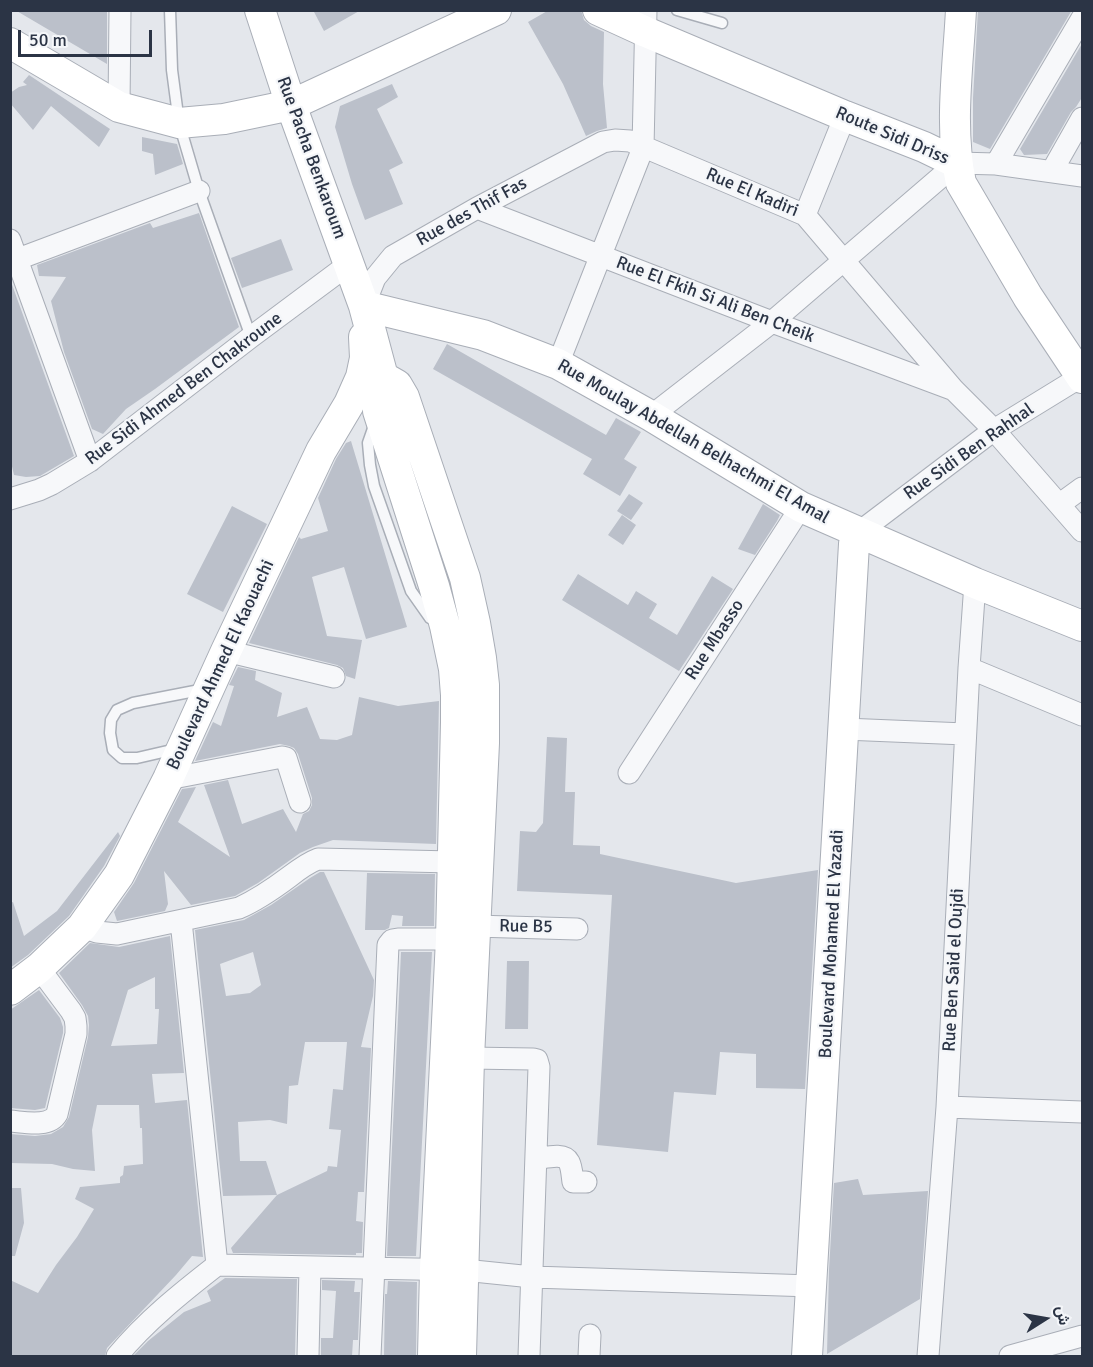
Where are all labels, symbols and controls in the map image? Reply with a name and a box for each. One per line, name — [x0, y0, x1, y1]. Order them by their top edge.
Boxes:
scale bar — [21, 18, 154, 56]
text: 50 m — [29, 29, 67, 51]
street label: Rue Pacha Benkaroum — [272, 74, 350, 242]
street label: Route Sidi Driss — [832, 102, 952, 170]
street label: Rue El Kadiri — [702, 164, 802, 222]
street label: Rue des Thif Fas — [413, 173, 531, 251]
street label: Rue El Fkih Si Ali Ben Cheik — [613, 252, 817, 348]
street label: Rue Sidi Ahmed Ben Chakroune — [81, 308, 287, 470]
street label: Rue Moulay Abdellah Belhachmi El Amal — [553, 355, 833, 529]
street label: Rue Sidi Ben Rahhal — [900, 399, 1038, 505]
street label: Boulevard Ahmed El Kaouachi — [163, 556, 279, 774]
street label: Rue Mbasso — [681, 596, 749, 684]
street label: Boulevard Mohamed El Yazadi — [815, 829, 849, 1059]
street label: Rue Ben Said el Oujdi — [939, 888, 969, 1052]
street label: Rue B5 — [499, 916, 553, 938]
north arrow — [1015, 1289, 1075, 1349]
text: ش — [1051, 1304, 1074, 1327]

